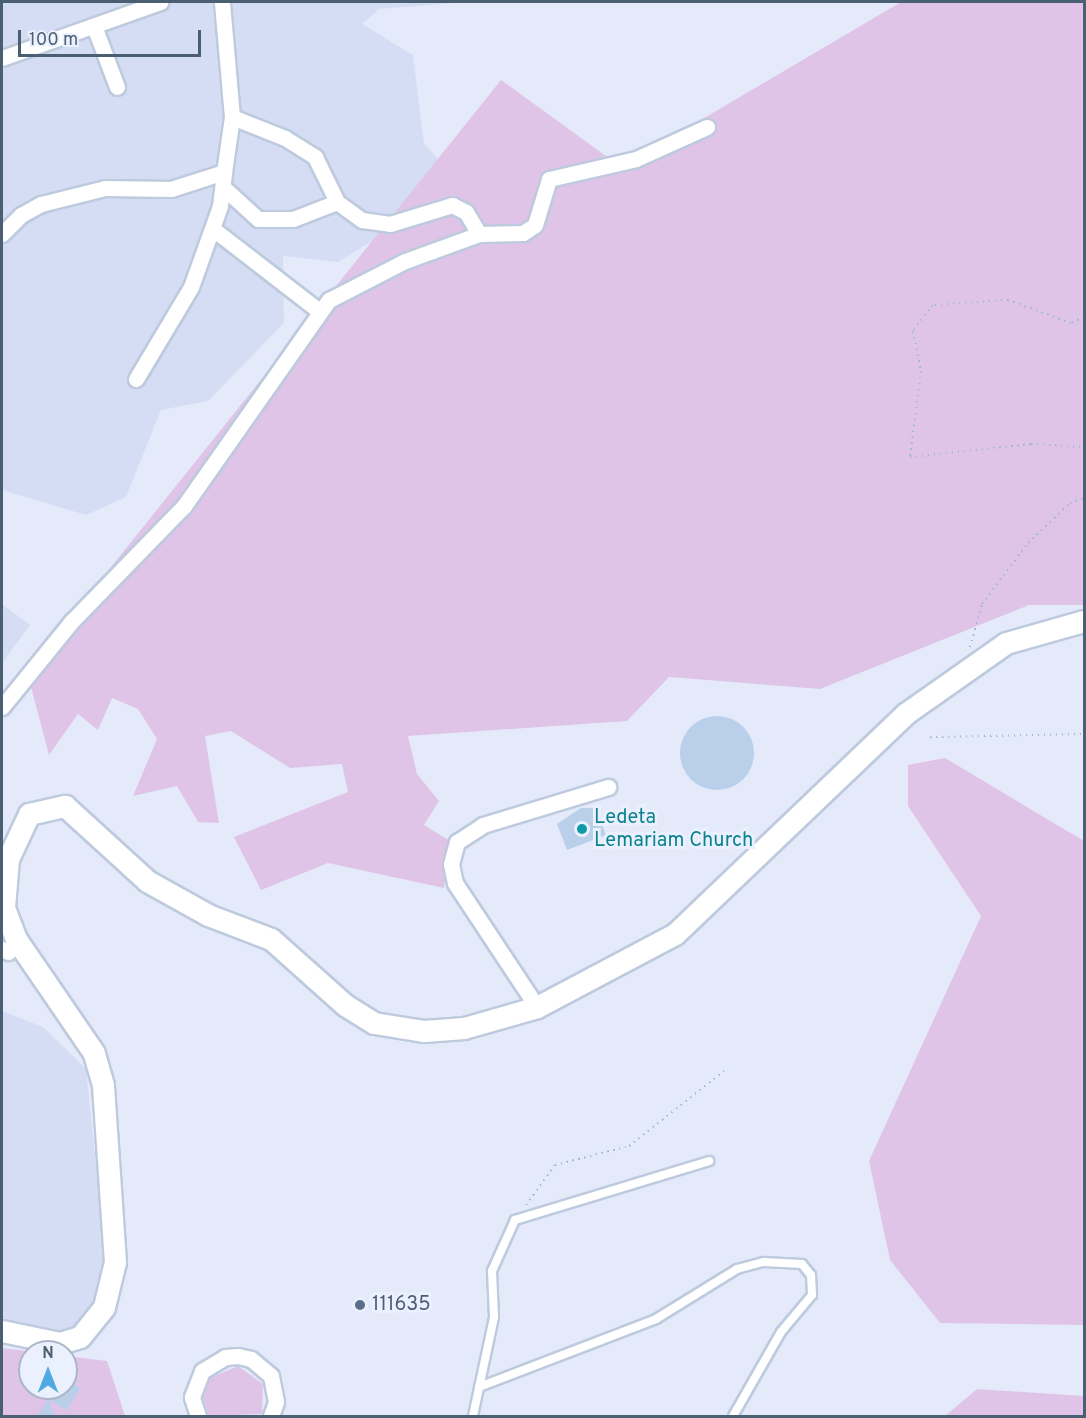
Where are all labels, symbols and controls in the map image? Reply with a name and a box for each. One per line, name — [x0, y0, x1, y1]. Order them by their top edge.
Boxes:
scale bar — [21, 18, 204, 56]
text: 100 m — [29, 29, 78, 52]
place label: Ledeta Lemariam Church — [594, 806, 753, 853]
marker: Ledeta Lemariam Church — [575, 822, 589, 836]
place label: 111635 — [372, 1293, 431, 1317]
marker: 111635 — [353, 1298, 367, 1312]
north arrow — [18, 1340, 78, 1400]
text: N — [42, 1344, 54, 1364]

